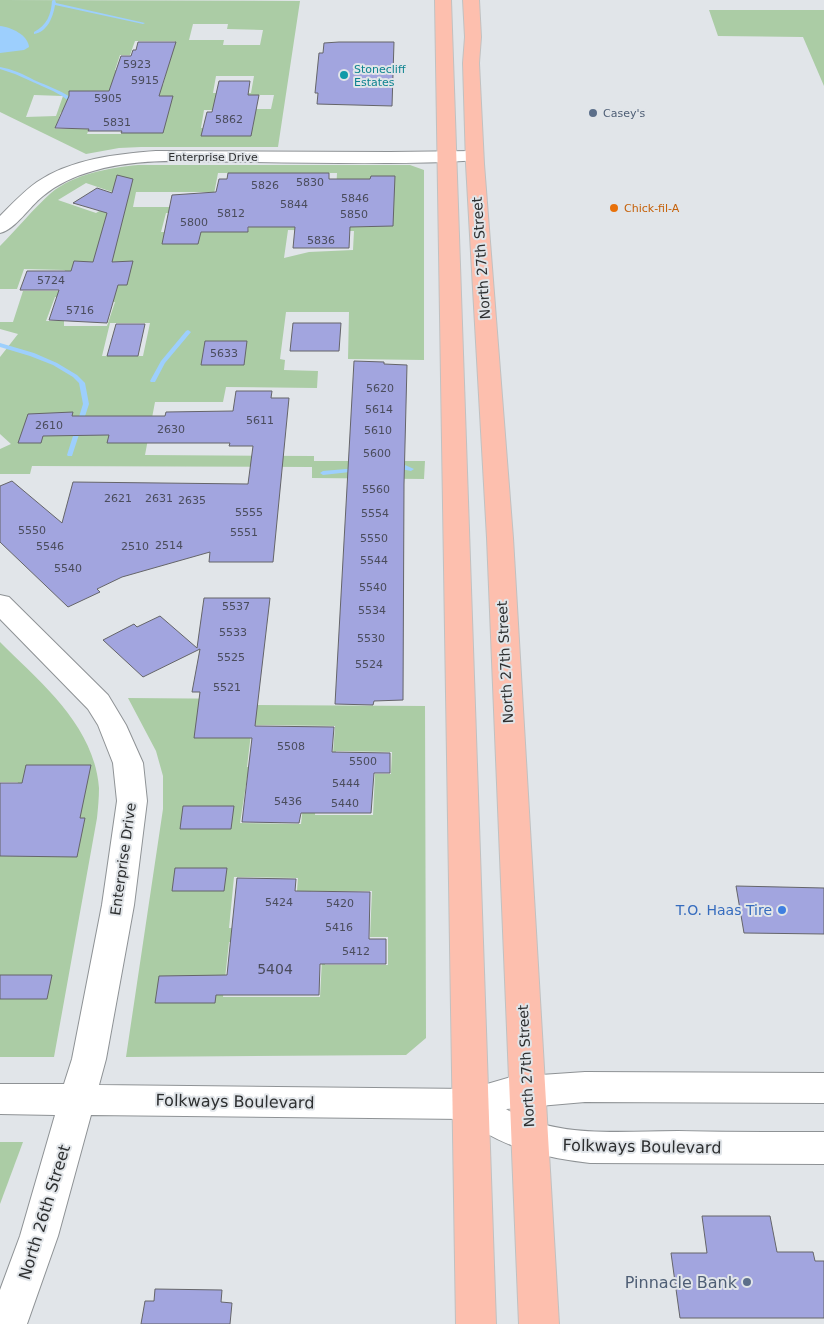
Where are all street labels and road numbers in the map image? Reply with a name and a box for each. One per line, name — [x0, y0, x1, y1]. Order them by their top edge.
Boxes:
street label: Enterprise Drive — [168, 151, 258, 164]
street label: North 27th Street — [469, 196, 493, 320]
street label: North 27th Street — [494, 600, 516, 724]
street label: Enterprise Drive — [107, 802, 139, 916]
street label: North 27th Street — [515, 1004, 537, 1128]
street label: Folkways Boulevard — [155, 1091, 315, 1112]
street label: Folkways Boulevard — [562, 1136, 722, 1157]
street label: North 26th Street — [15, 1142, 74, 1282]

